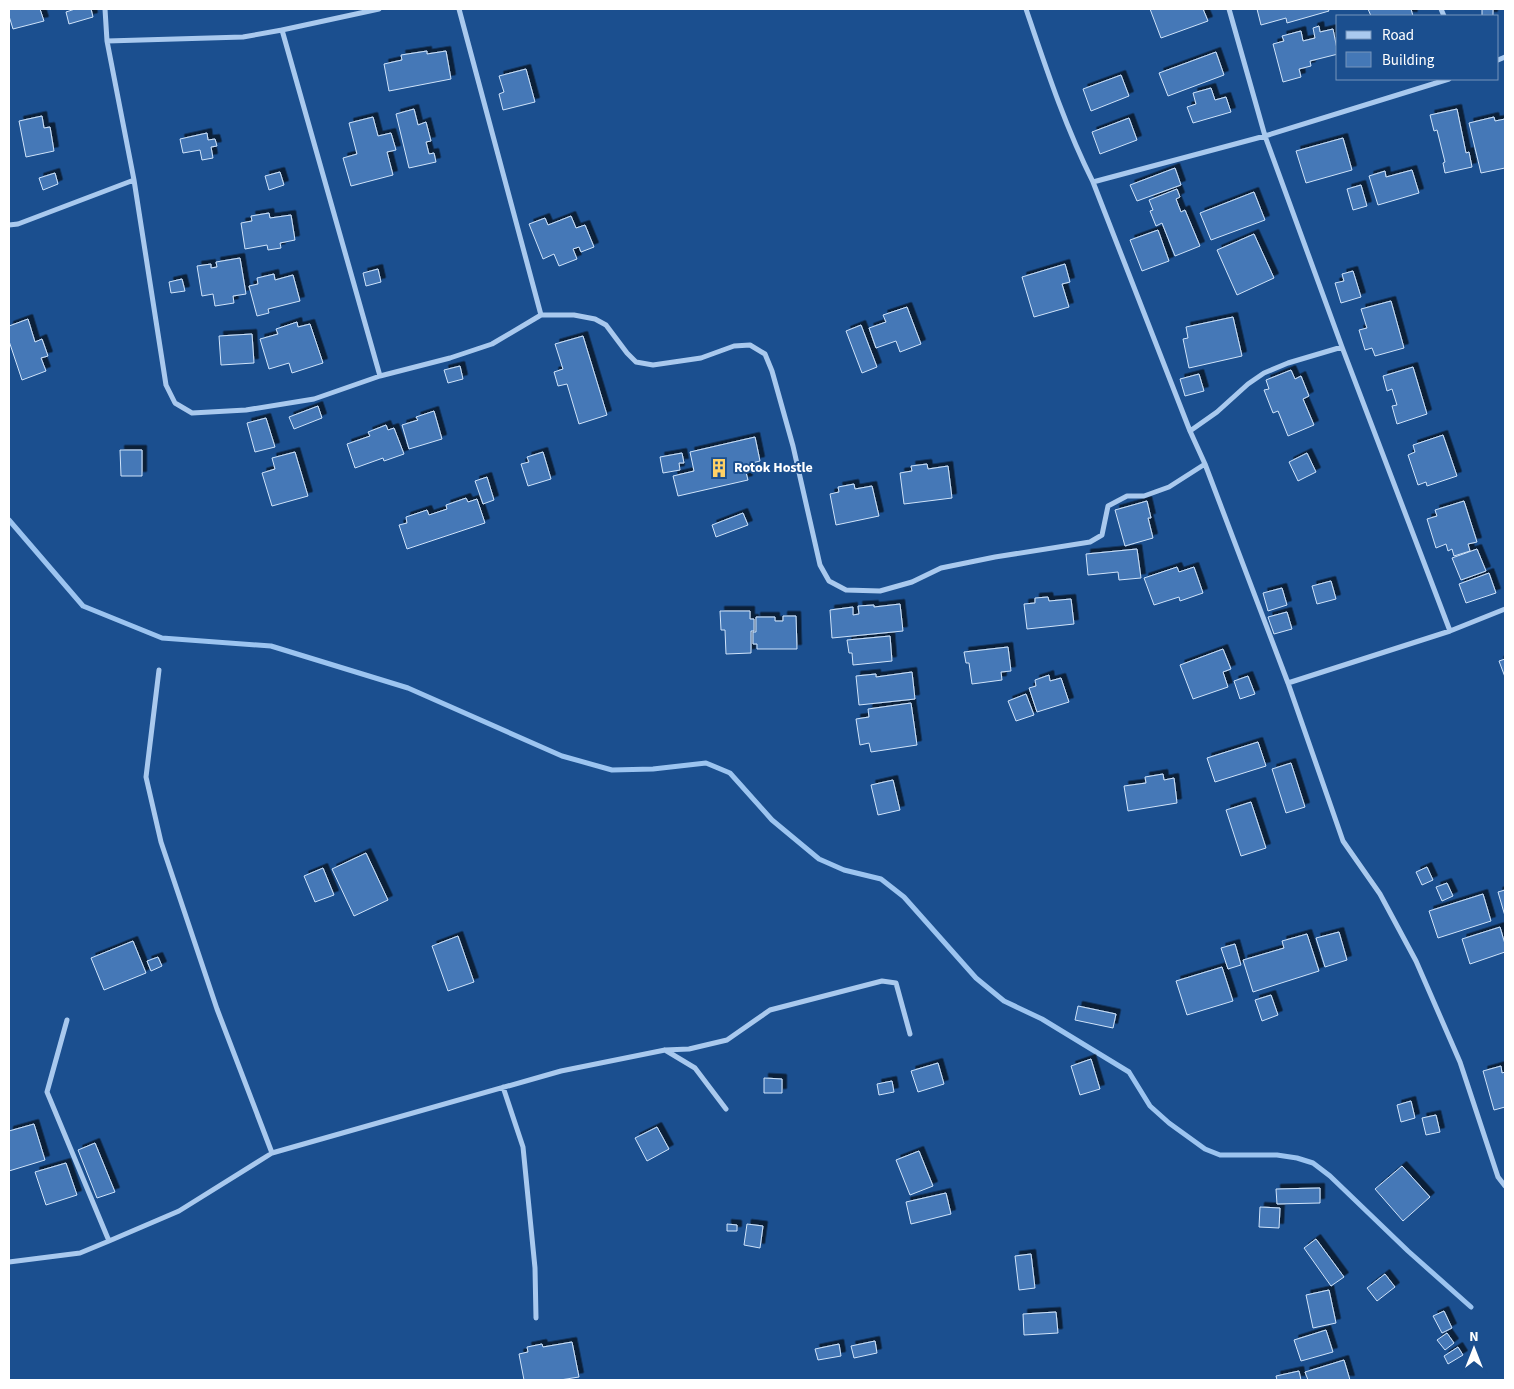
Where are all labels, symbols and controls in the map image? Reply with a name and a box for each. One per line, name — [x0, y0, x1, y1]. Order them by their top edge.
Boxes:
legend — [1336, 15, 1499, 80]
text: Road — [1382, 25, 1414, 46]
text: Building — [1382, 50, 1435, 71]
building icon: Rotok Hostle — [708, 457, 730, 479]
place label: Rotok Hostle — [734, 458, 813, 478]
north arrow — [1449, 1324, 1499, 1374]
text: N — [1469, 1327, 1479, 1347]

